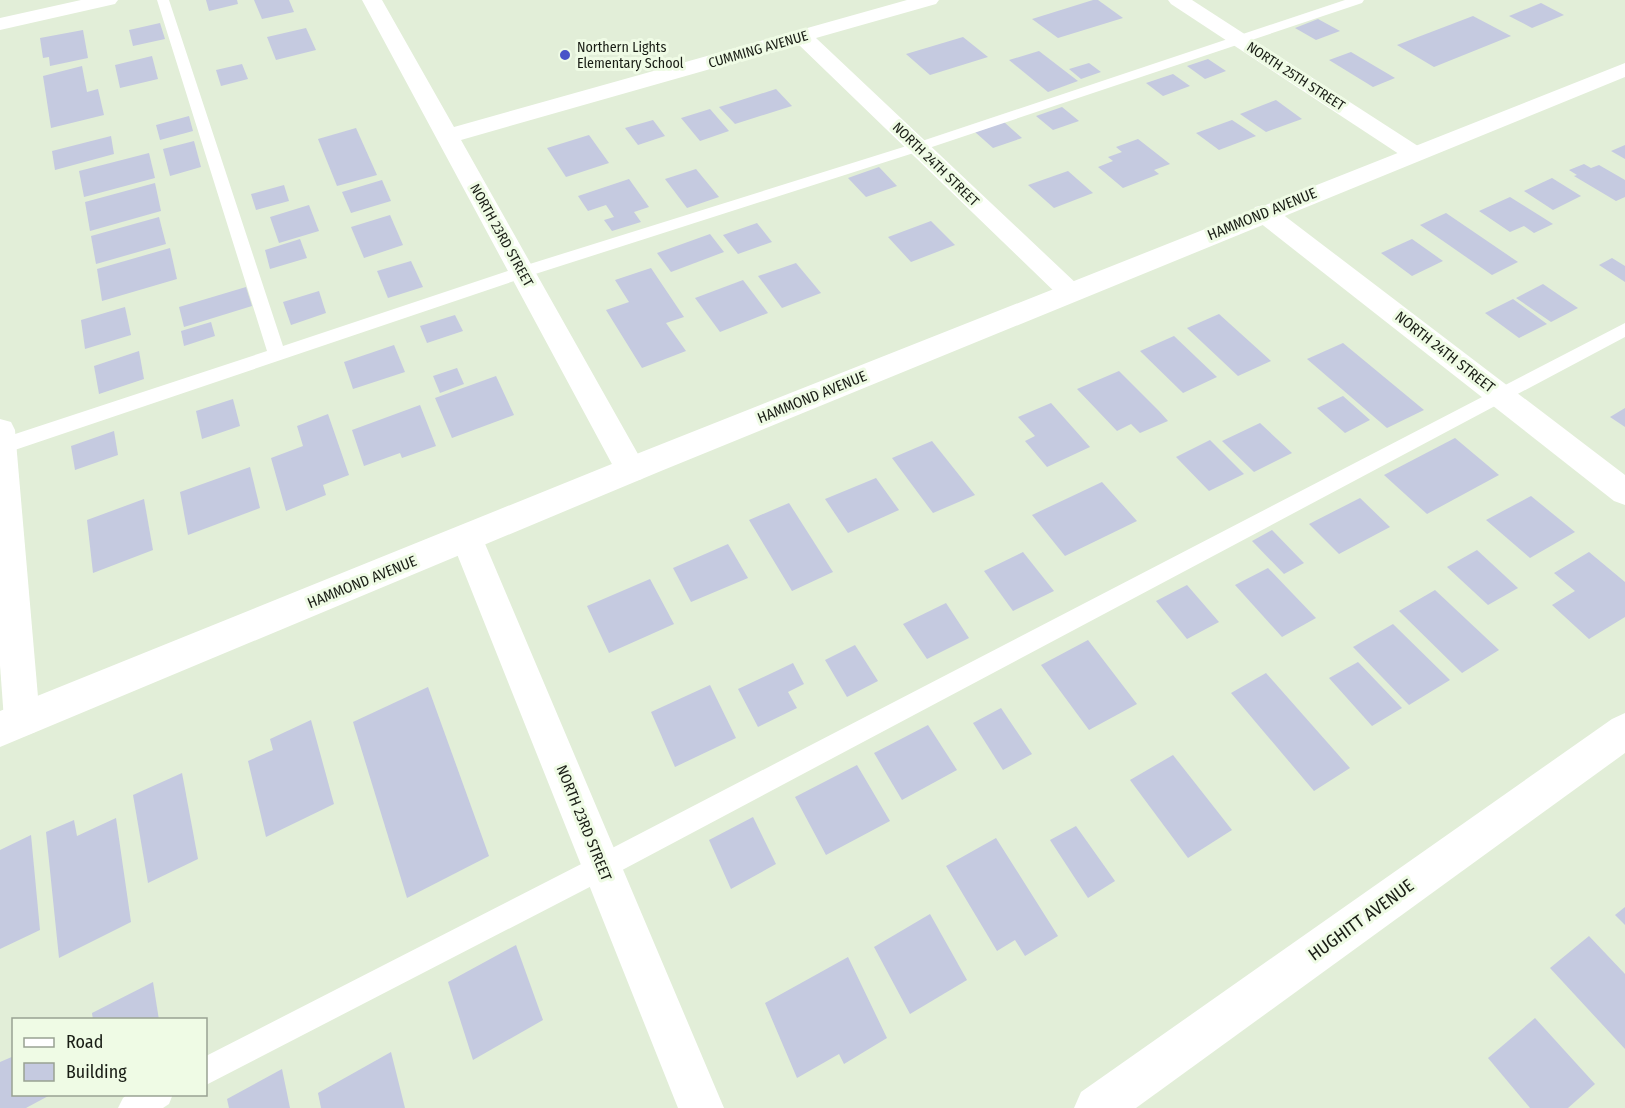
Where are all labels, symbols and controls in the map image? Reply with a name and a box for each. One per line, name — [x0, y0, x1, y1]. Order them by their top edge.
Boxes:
street label: CUMMING AVENUE — [706, 27, 810, 72]
street label: NORTH 25TH STREET — [1243, 38, 1348, 115]
place label: Northern Lights Elementary School — [577, 39, 684, 72]
marker: Northern Lights Elementary School — [558, 48, 572, 62]
street label: NORTH 24TH STREET — [889, 119, 983, 210]
street label: NORTH 23RD STREET — [466, 181, 537, 290]
street label: HAMMOND AVENUE — [1205, 184, 1319, 244]
street label: NORTH 24TH STREET — [1392, 307, 1498, 397]
street label: HAMMOND AVENUE — [755, 367, 869, 427]
street label: HAMMOND AVENUE — [305, 552, 419, 612]
street label: NORTH 23RD STREET — [553, 763, 615, 883]
street label: HUGHITT AVENUE — [1304, 874, 1418, 966]
legend — [12, 1018, 207, 1096]
text: Road — [66, 1031, 103, 1053]
text: Building — [66, 1061, 127, 1083]

